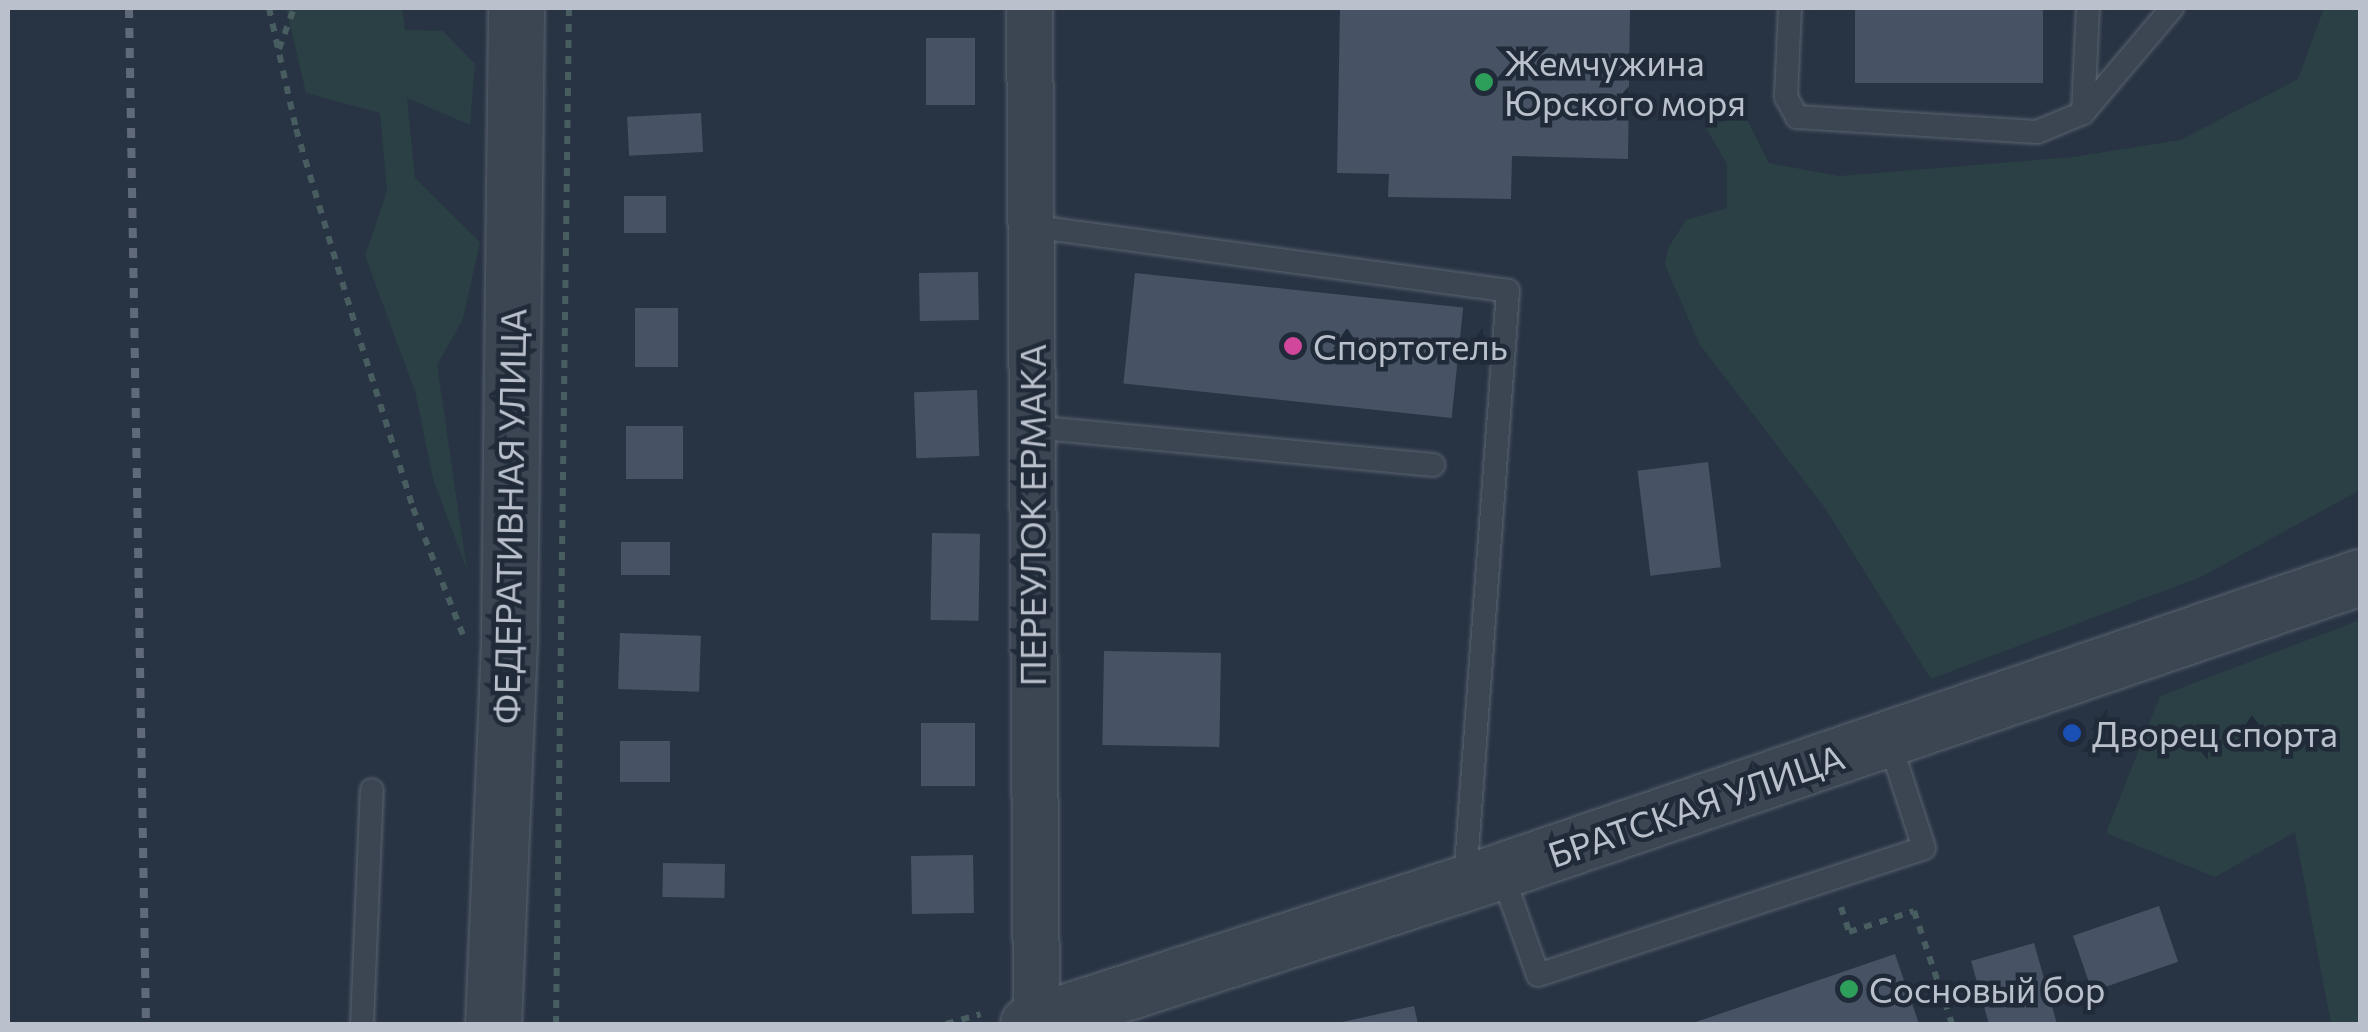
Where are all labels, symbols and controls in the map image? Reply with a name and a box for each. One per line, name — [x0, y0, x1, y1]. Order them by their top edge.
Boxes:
place label: Жемчужина Юрского моря — [1504, 41, 1746, 123]
marker: Жемчужина Юрского моря — [1473, 71, 1495, 93]
street label: ФЕДЕРАТИВНАЯ УЛИЦА — [484, 308, 534, 724]
place label: Спортотель — [1313, 325, 1508, 367]
marker: Спортотель — [1282, 335, 1304, 357]
street label: ПЕРЕУЛОК ЕРМАКА — [1011, 344, 1053, 686]
place label: Дворец спорта — [2092, 712, 2338, 754]
marker: Дворец спорта — [2061, 722, 2083, 744]
street label: БРАТСКАЯ УЛИЦА — [1543, 735, 1849, 875]
place label: Сосновый бор — [1869, 968, 2105, 1010]
marker: Сосновый бор — [1838, 978, 1860, 1000]

